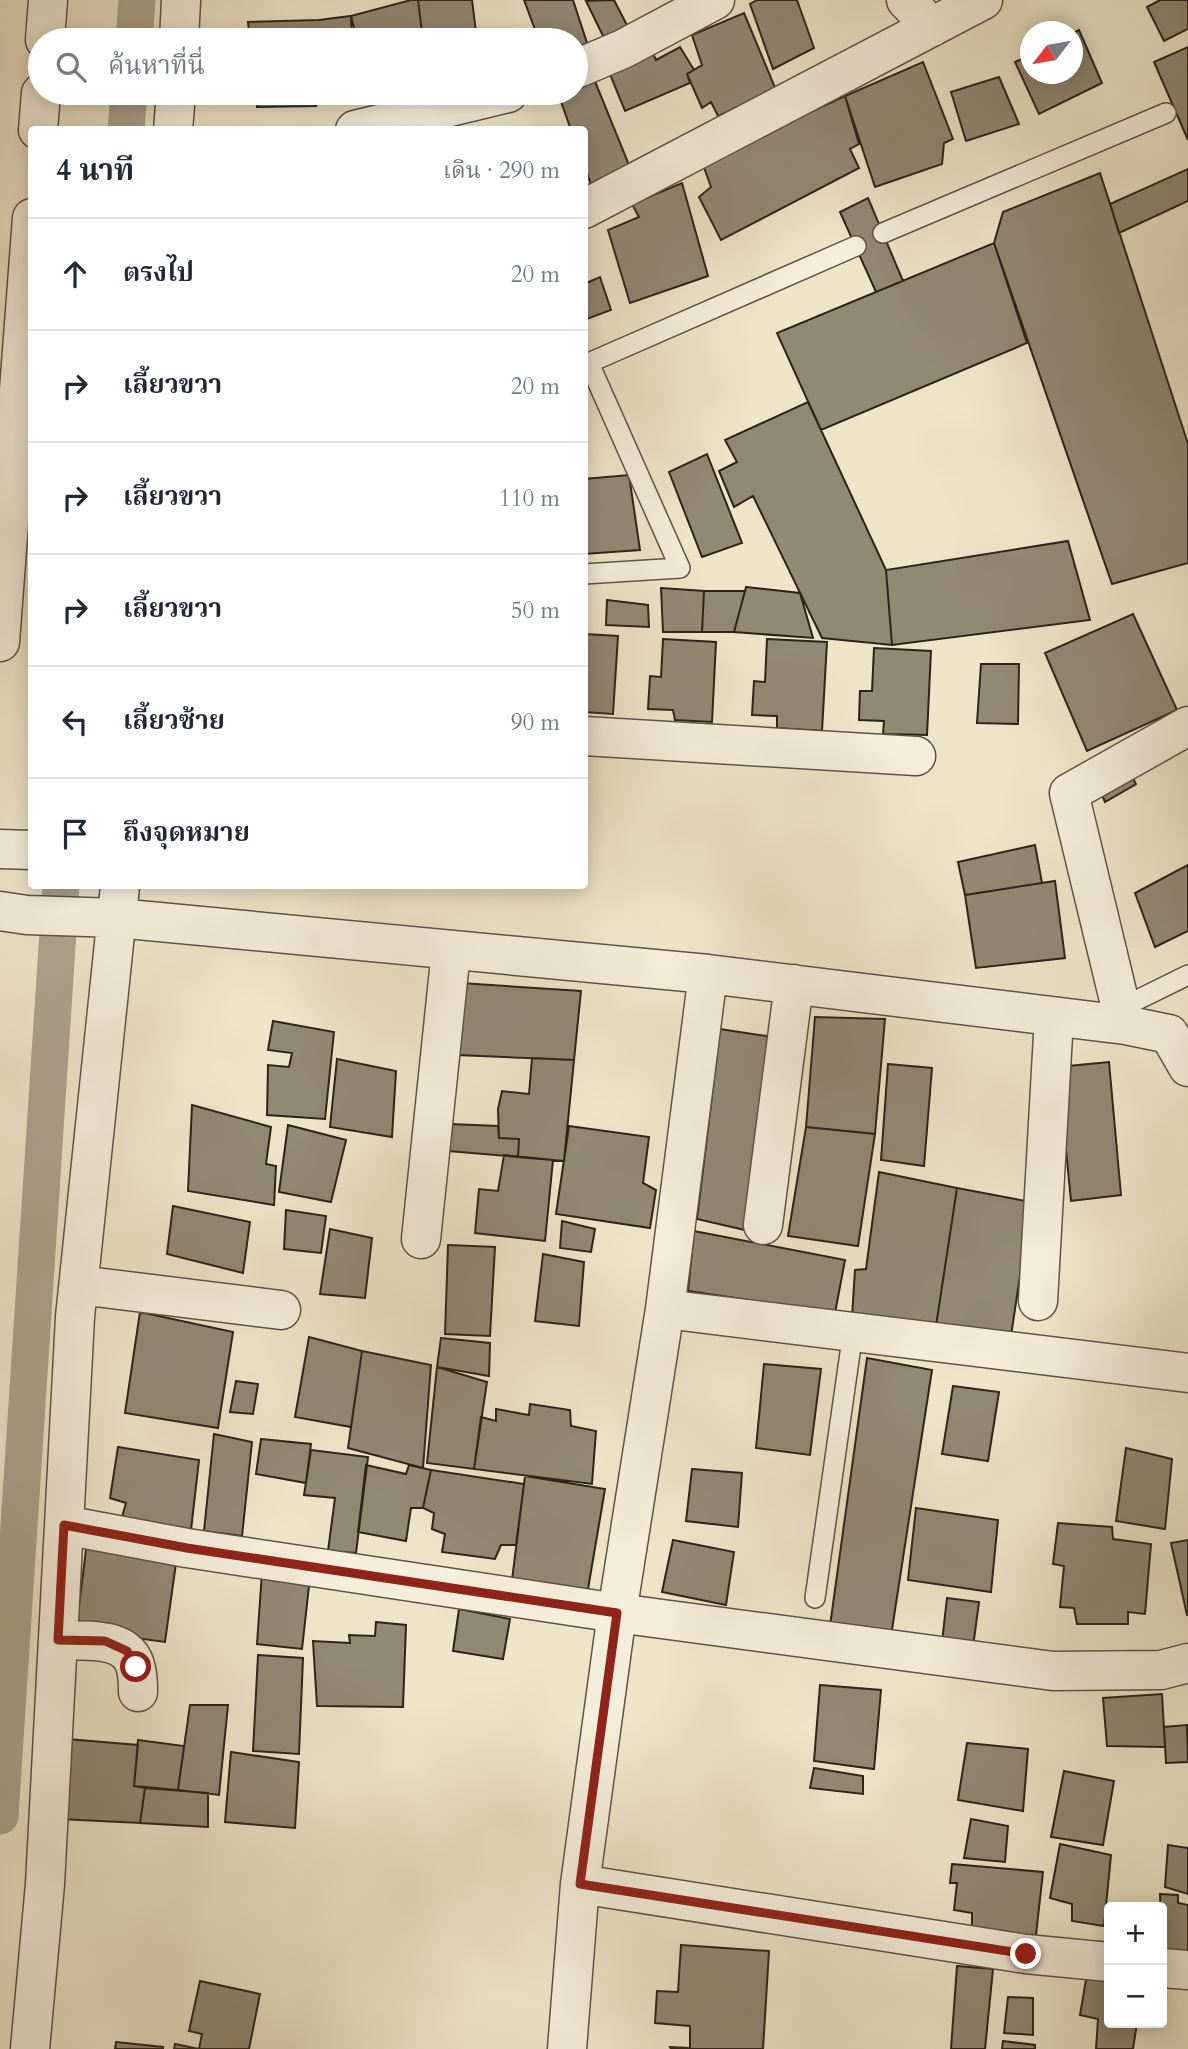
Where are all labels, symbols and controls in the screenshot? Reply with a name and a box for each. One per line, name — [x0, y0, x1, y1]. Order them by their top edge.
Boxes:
north arrow — [1020, 21, 1083, 84]
search box — [28, 28, 588, 105]
icon: search — [52, 48, 90, 86]
text: ค้นหาที่นี่ — [108, 48, 205, 83]
text: 4 นาที — [56, 150, 134, 191]
text: เดิน · 290 m — [443, 155, 560, 186]
icon: ahead — [56, 255, 94, 293]
text: ตรงไป — [123, 255, 194, 290]
text: 20 m — [511, 259, 560, 290]
icon: right — [56, 367, 94, 405]
text: เลี้ยวขวา — [123, 367, 222, 402]
text: 20 m — [511, 371, 560, 402]
icon: right — [56, 479, 94, 517]
text: เลี้ยวขวา — [123, 479, 222, 514]
text: 110 m — [499, 483, 560, 514]
icon: right — [56, 591, 94, 629]
text: เลี้ยวขวา — [123, 591, 222, 626]
text: 50 m — [511, 595, 560, 626]
icon: left — [56, 703, 94, 741]
text: เลี้ยวซ้าย — [123, 703, 225, 738]
text: 90 m — [511, 707, 560, 738]
icon: arrive — [56, 815, 94, 853]
text: ถึงจุดหมาย — [123, 815, 250, 850]
route start — [120, 1651, 151, 1682]
map controls — [1104, 1902, 1167, 2028]
button: + — [1104, 1902, 1167, 1965]
route end — [1010, 1938, 1041, 1969]
button: − — [1104, 1965, 1167, 2028]

